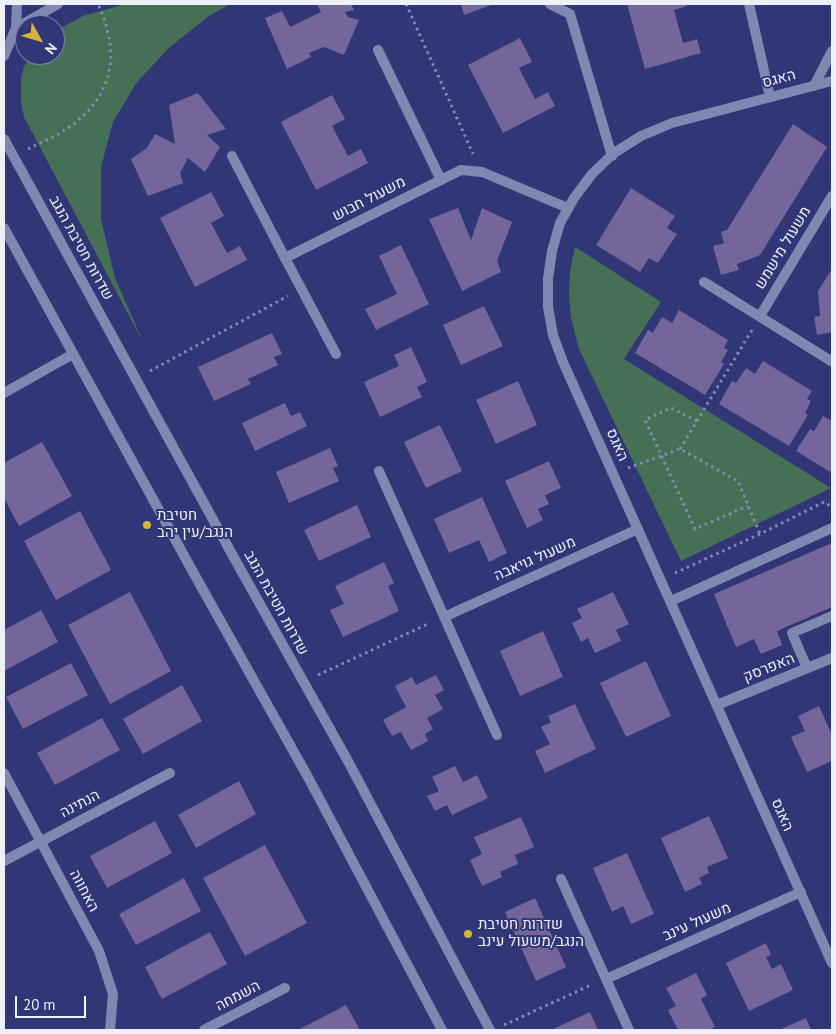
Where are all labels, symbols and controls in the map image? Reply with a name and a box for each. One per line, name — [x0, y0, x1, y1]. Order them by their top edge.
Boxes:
north arrow — [15, 15, 65, 65]
text: N — [41, 40, 61, 58]
street label: האגס — [760, 66, 798, 92]
street label: משעול חבוש — [329, 173, 409, 225]
street label: שדרות חטיבת הנגב — [45, 192, 117, 304]
street label: משעול מישמש — [751, 203, 815, 293]
street label: האגס — [602, 426, 632, 464]
place label: חטיבת הנגב/עין יהב — [157, 507, 233, 542]
marker: חטיבת הנגב/עין יהב — [141, 519, 153, 531]
street label: משעול גויאבה — [491, 533, 579, 585]
street label: שדרות חטיבת הנגב — [240, 547, 312, 659]
street label: האפרסק — [741, 650, 797, 686]
street label: הנתינה — [57, 786, 103, 822]
street label: האגס — [767, 796, 797, 834]
street label: האחווה — [65, 867, 103, 915]
street label: משעול עינב — [660, 899, 734, 945]
place label: שדרות חטיבת הנגב/משעול עינב — [478, 916, 584, 951]
marker: שדרות חטיבת הנגב/משעול עינב — [462, 928, 474, 940]
street label: השמחה — [213, 977, 263, 1015]
scale bar — [18, 986, 89, 1018]
text: 20 m — [23, 995, 56, 1014]

